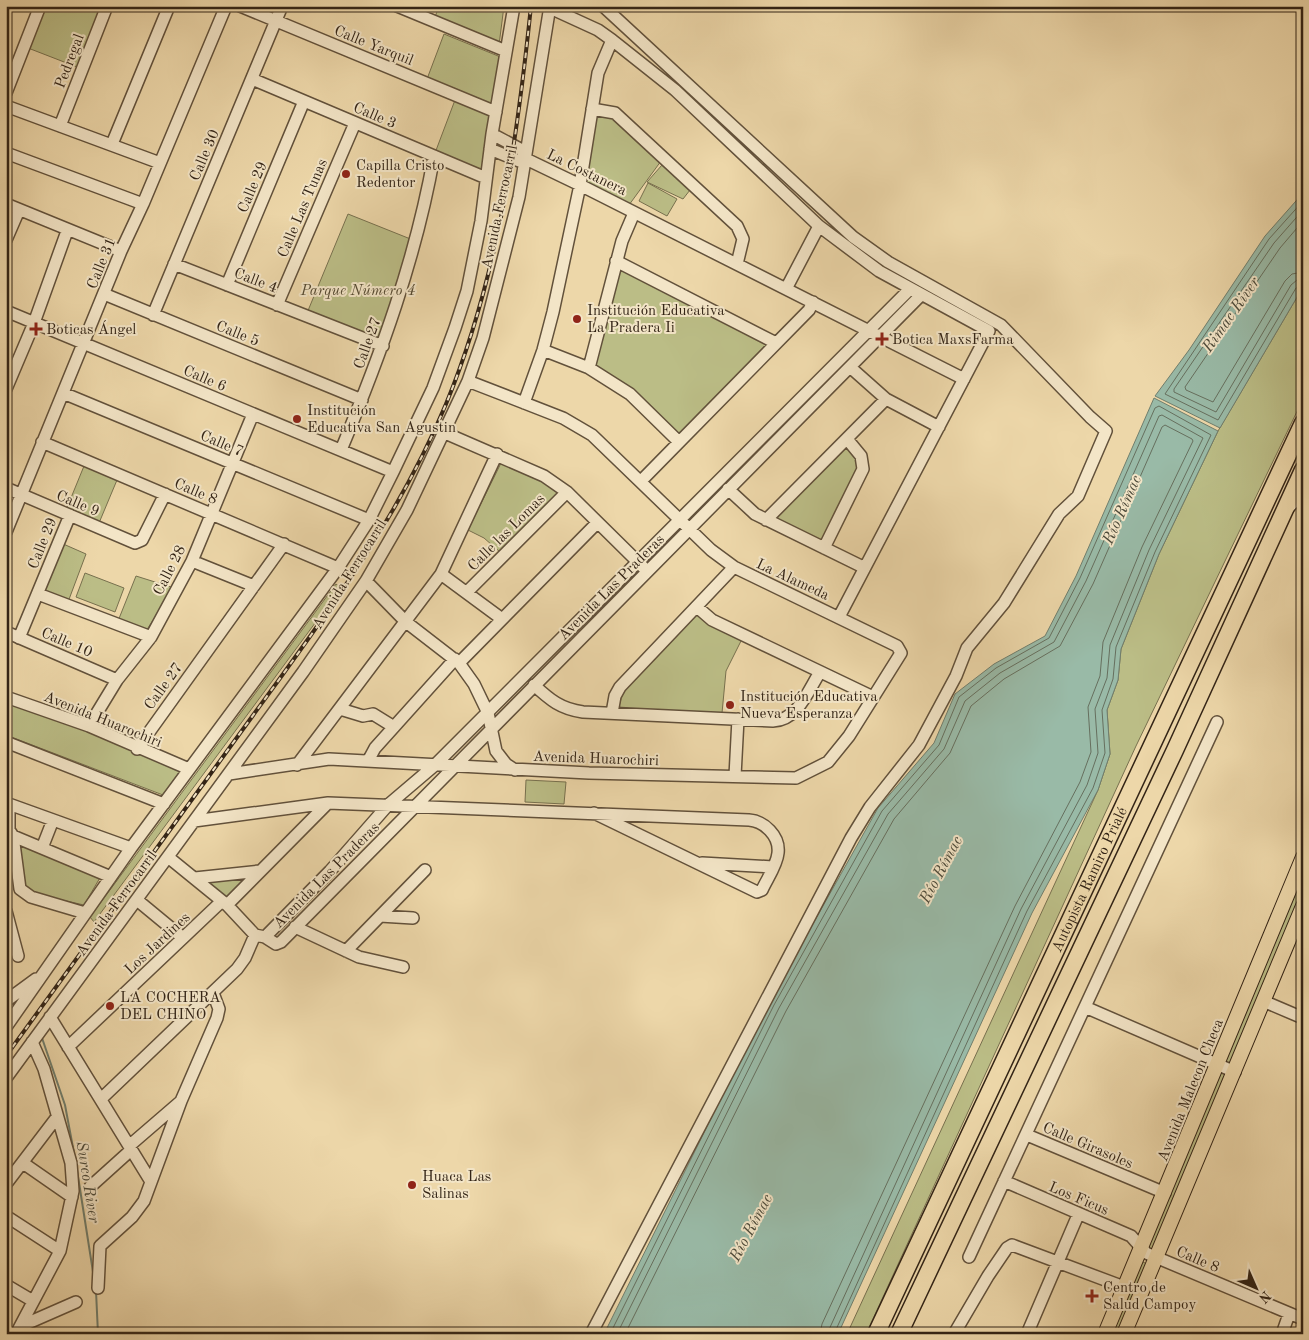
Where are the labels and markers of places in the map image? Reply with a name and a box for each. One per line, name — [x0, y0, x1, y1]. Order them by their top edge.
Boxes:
place label: Capilla Cristo Redentor — [356, 159, 444, 191]
marker: Capilla Cristo Redentor — [340, 168, 352, 180]
place label: Institución Educativa La Pradera Ii — [587, 304, 725, 336]
marker: Institución Educativa La Pradera Ii — [571, 313, 583, 325]
place label: Boticas Ángel — [46, 320, 136, 338]
marker: Boticas Ángel — [30, 323, 42, 335]
marker: Botica MaxsFarma — [876, 333, 888, 345]
place label: Botica MaxsFarma — [892, 333, 1014, 348]
place label: Institución Educativa San Agustin — [307, 404, 456, 436]
marker: Institución Educativa San Agustin — [291, 413, 303, 425]
place label: Institución Educativa Nueva Esperanza — [740, 690, 878, 722]
marker: Institución Educativa Nueva Esperanza — [724, 699, 736, 711]
place label: LA COCHERA DEL CHINO — [120, 991, 221, 1023]
marker: LA COCHERA DEL CHINO — [104, 1000, 116, 1012]
place label: Huaca Las Salinas — [422, 1170, 491, 1202]
marker: Huaca Las Salinas — [406, 1179, 418, 1191]
place label: Centro de Salud Campoy — [1103, 1281, 1196, 1313]
marker: Centro de Salud Campoy — [1085, 1289, 1099, 1303]

